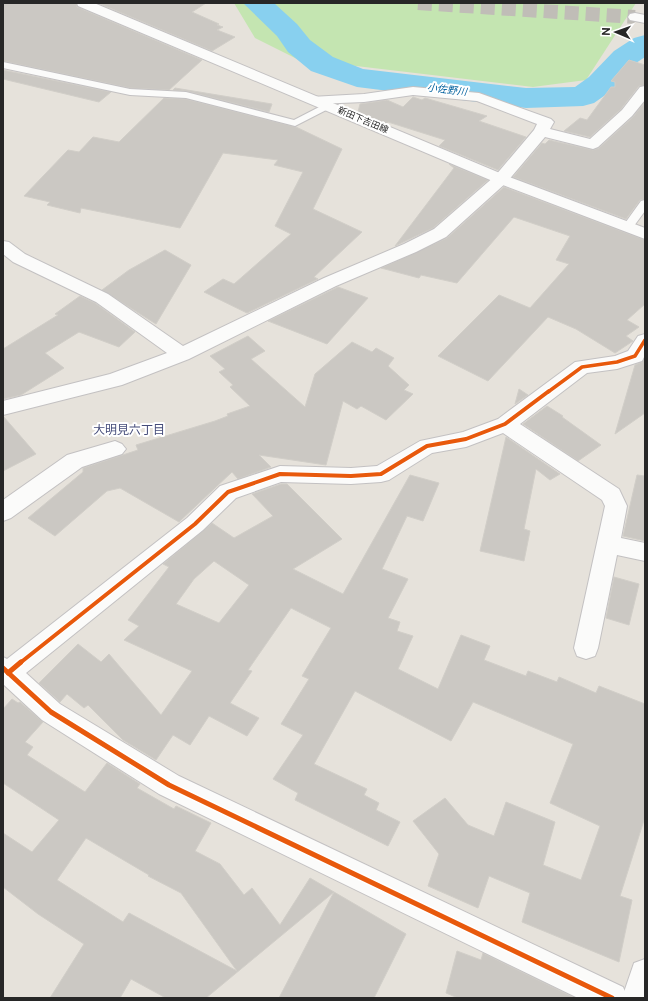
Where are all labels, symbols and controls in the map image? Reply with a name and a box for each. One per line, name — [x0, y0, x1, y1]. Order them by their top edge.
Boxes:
north arrow — [596, 12, 636, 52]
text: N — [600, 27, 612, 36]
water label: 小佐野川 — [426, 81, 469, 98]
street label: 新田下吉田線 — [336, 104, 391, 136]
district label: 大明見六丁目 — [93, 423, 165, 437]

